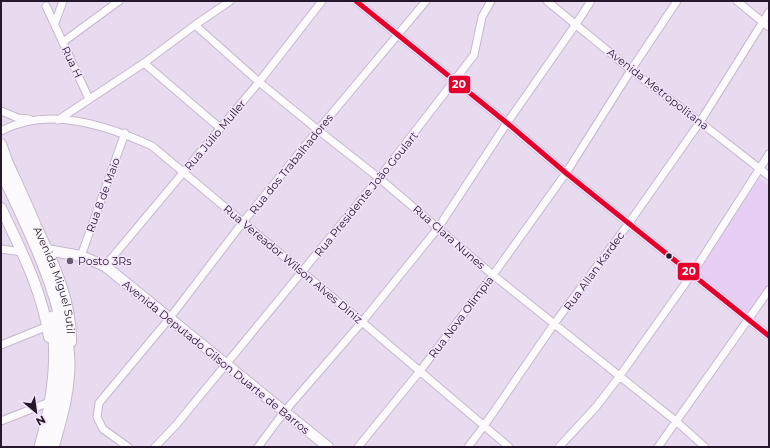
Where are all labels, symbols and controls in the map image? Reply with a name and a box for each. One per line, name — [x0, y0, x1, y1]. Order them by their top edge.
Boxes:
street label: Rua H — [59, 44, 85, 80]
street label: Avenida Metropolitana — [604, 45, 712, 133]
line badge: 20 — [448, 75, 471, 94]
text: 20 — [452, 77, 467, 91]
street label: Rua Júlio Muller — [181, 97, 249, 173]
street label: Rua dos Trabalhadores — [246, 110, 336, 217]
street label: Rua Presidente João Goulart — [311, 128, 421, 259]
street label: Rua 8 de Maio — [83, 156, 123, 234]
street label: Rua Vereador Wilson Alves Diniz — [221, 202, 366, 327]
street label: Rua Clara Nunes — [410, 202, 488, 273]
street label: Avenida Miguel Sutil — [30, 224, 78, 334]
street label: Rua Allan Kardec — [561, 229, 627, 313]
unlabelled marker — [664, 251, 674, 261]
place label: Posto 3Rs — [78, 254, 132, 268]
marker: Posto 3Rs — [65, 256, 75, 266]
line badge: 20 — [677, 262, 700, 281]
text: 20 — [682, 264, 697, 278]
street label: Rua Nova Olimpia — [426, 273, 496, 361]
street label: Avenida Deputado Gilson Duarte de Barros — [120, 277, 313, 437]
north arrow — [16, 392, 56, 432]
text: N — [34, 412, 48, 429]

